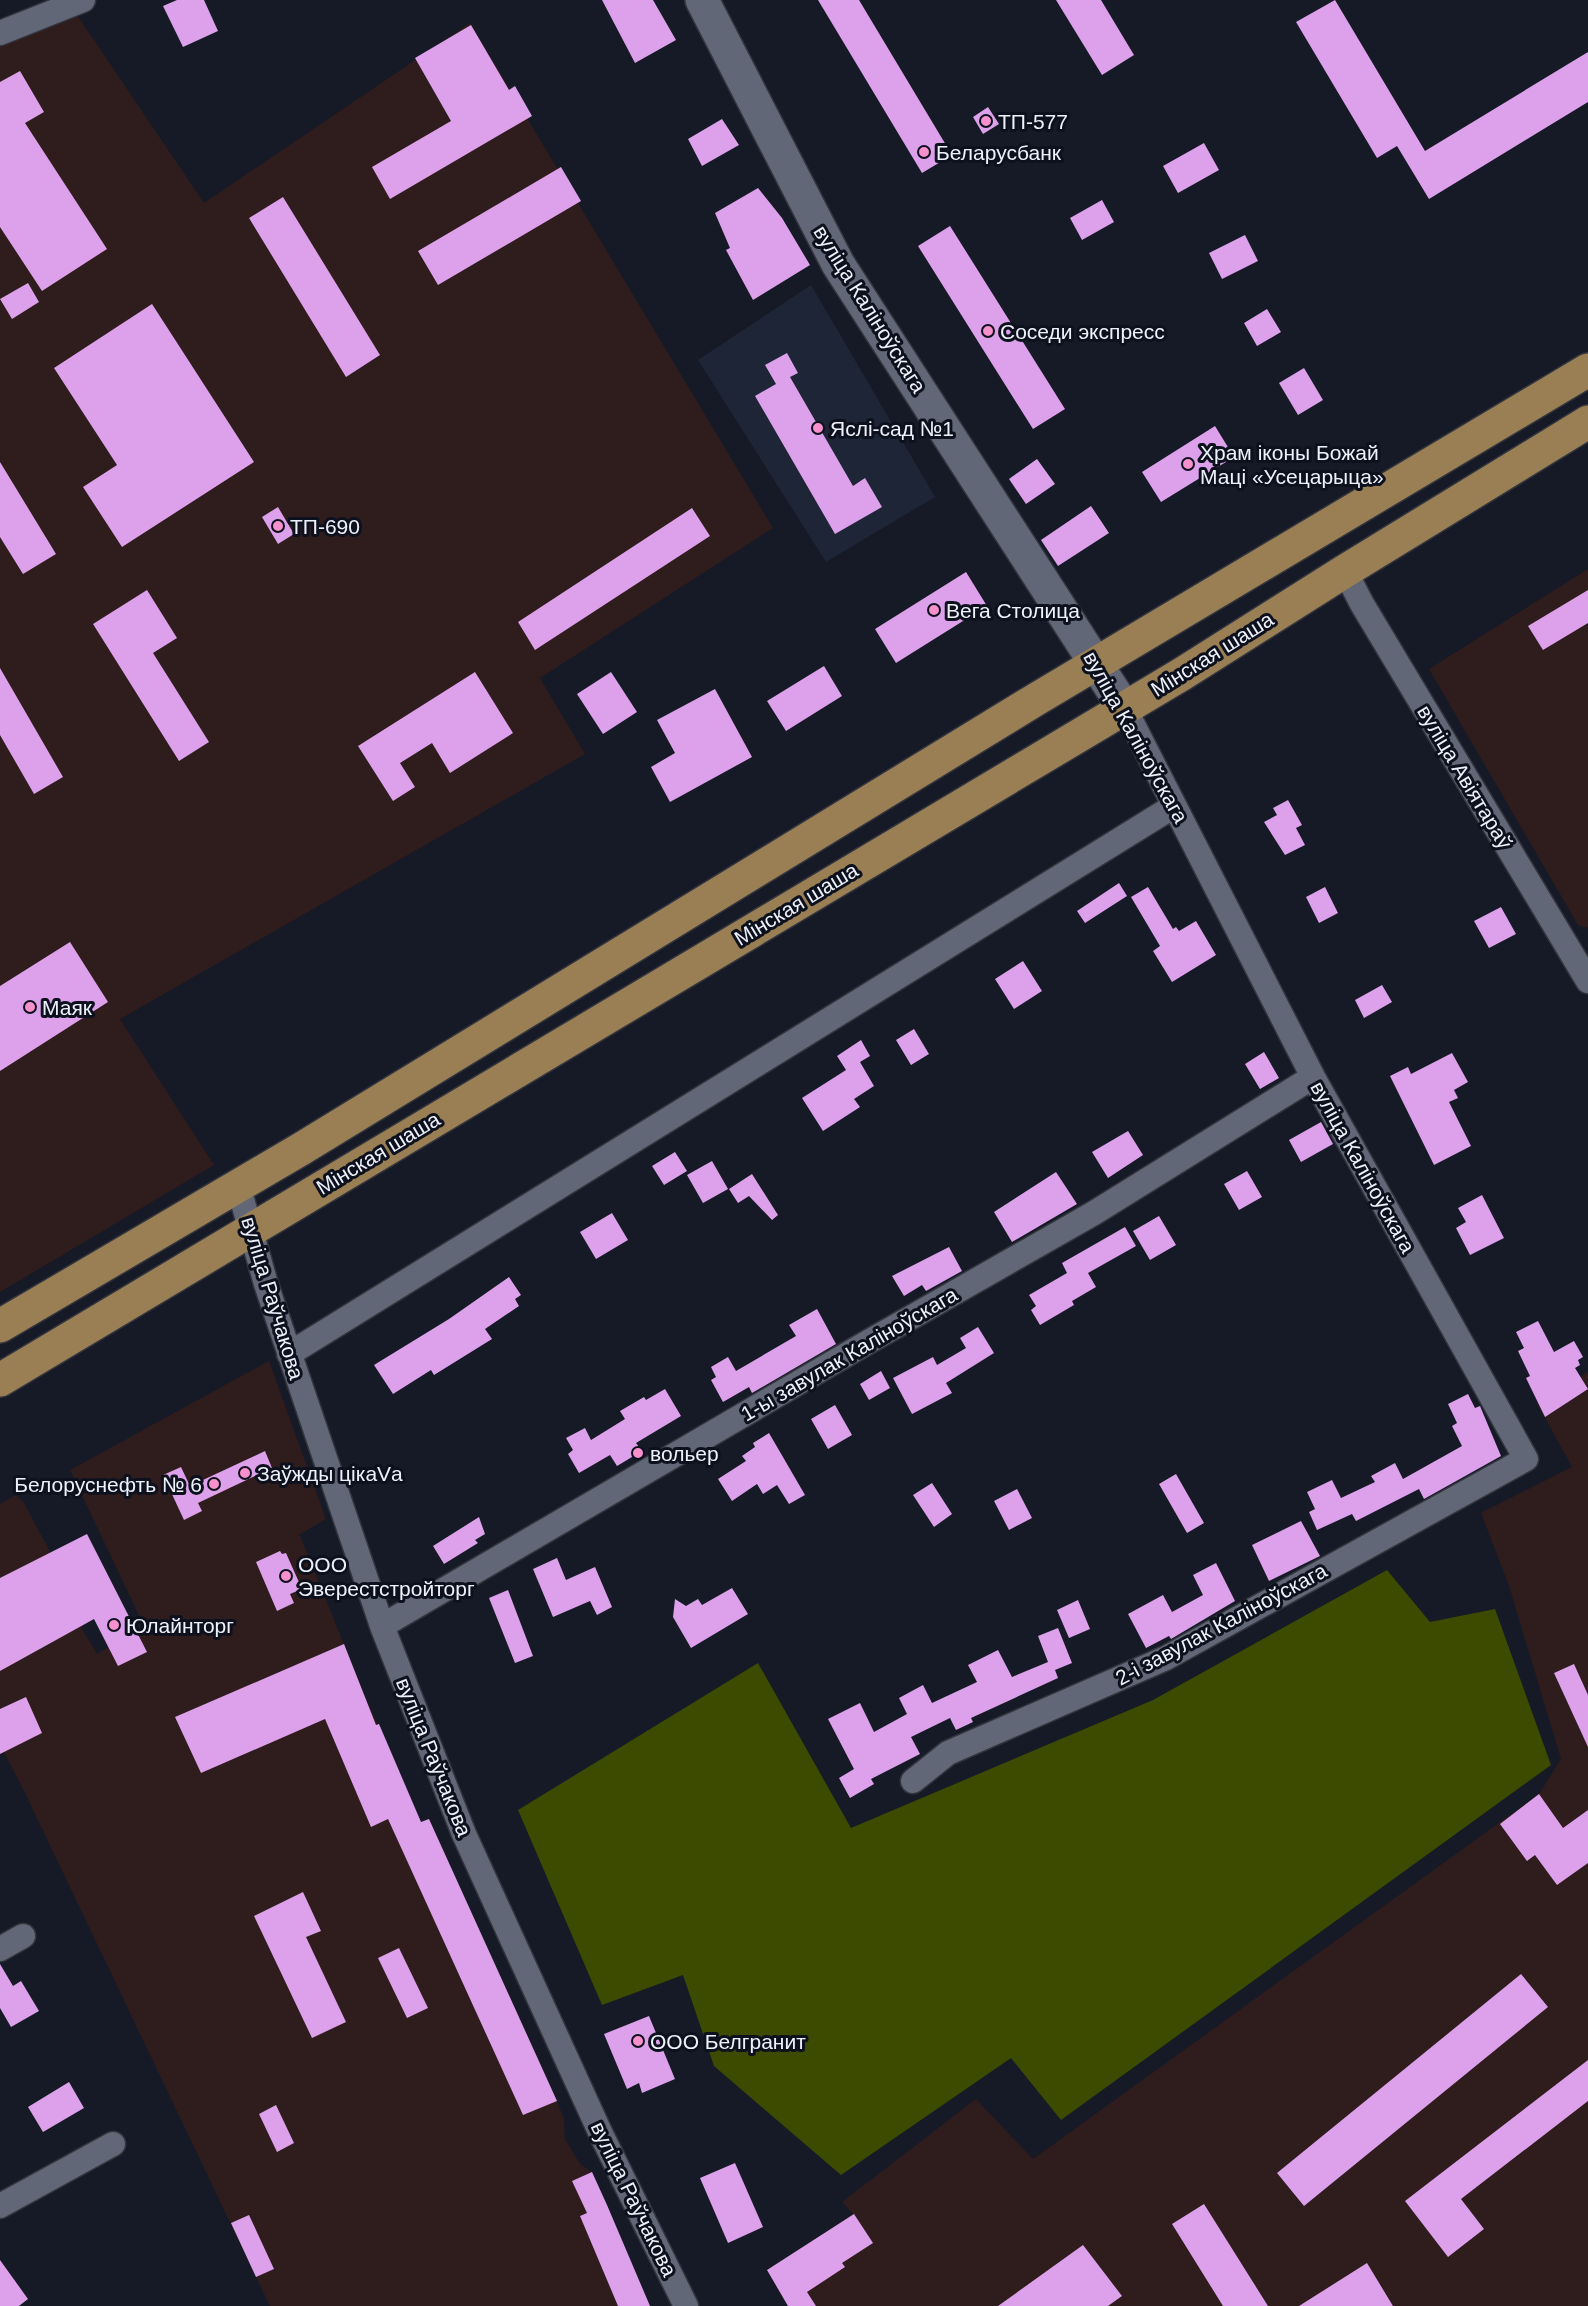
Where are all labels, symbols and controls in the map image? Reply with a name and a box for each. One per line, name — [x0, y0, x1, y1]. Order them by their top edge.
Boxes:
place label: ТП-577 — [998, 110, 1068, 133]
marker: ТП-577 — [979, 114, 993, 128]
place label: Беларусбанк — [936, 141, 1062, 164]
marker: Беларусбанк — [917, 145, 931, 159]
street label: вуліца Каліноўскага — [809, 221, 931, 397]
place label: Соседи экспресс — [1000, 320, 1165, 343]
marker: Соседи экспресс — [981, 324, 995, 338]
place label: Яслі-сад №1 — [830, 417, 954, 440]
marker: Яслі-сад №1 — [811, 421, 825, 435]
place label: Храм іконы Божай Маці «Усецарыца» — [1200, 441, 1384, 488]
marker: Храм іконы Божай Маці «Усецарыца» — [1181, 457, 1195, 471]
place label: ТП-690 — [290, 515, 360, 538]
marker: ТП-690 — [271, 519, 285, 533]
place label: Вега Столица — [946, 599, 1080, 622]
marker: Вега Столица — [927, 603, 941, 617]
street label: Мінская шаша — [1147, 607, 1278, 701]
street label: вуліца Каліноўскага — [1079, 647, 1193, 827]
street label: вуліца Авіятараў — [1413, 701, 1517, 853]
street label: Мінская шаша — [730, 858, 862, 950]
place label: Маяк — [42, 996, 93, 1019]
marker: Маяк — [23, 1000, 37, 1014]
street label: вуліца Каліноўскага — [1306, 1077, 1420, 1257]
street label: Мінская шаша — [312, 1107, 444, 1199]
street label: вуліца Раўчакова — [237, 1214, 309, 1382]
street label: 1-ы завулак Каліноўскага — [737, 1282, 962, 1425]
place label: вольер — [650, 1442, 719, 1465]
marker: вольер — [631, 1446, 645, 1460]
place label: Заўжды цікаVа — [257, 1462, 403, 1485]
marker: Заўжды цікаVа — [238, 1466, 252, 1480]
place label: Белоруснефть № 6 — [14, 1473, 202, 1496]
marker: Белоруснефть № 6 — [207, 1477, 221, 1491]
place label: ООО Эверестстройторг — [298, 1553, 475, 1600]
street label: 2-і завулак Каліноўскага — [1112, 1558, 1331, 1689]
marker: ООО Эверестстройторг — [279, 1569, 293, 1583]
place label: Юлайнторг — [126, 1614, 234, 1637]
marker: Юлайнторг — [107, 1618, 121, 1632]
street label: вуліца Раўчакова — [392, 1674, 476, 1840]
place label: ООО Белгранит — [650, 2030, 806, 2053]
marker: ООО Белгранит — [631, 2034, 645, 2048]
street label: вуліца Раўчакова — [587, 2118, 682, 2280]

